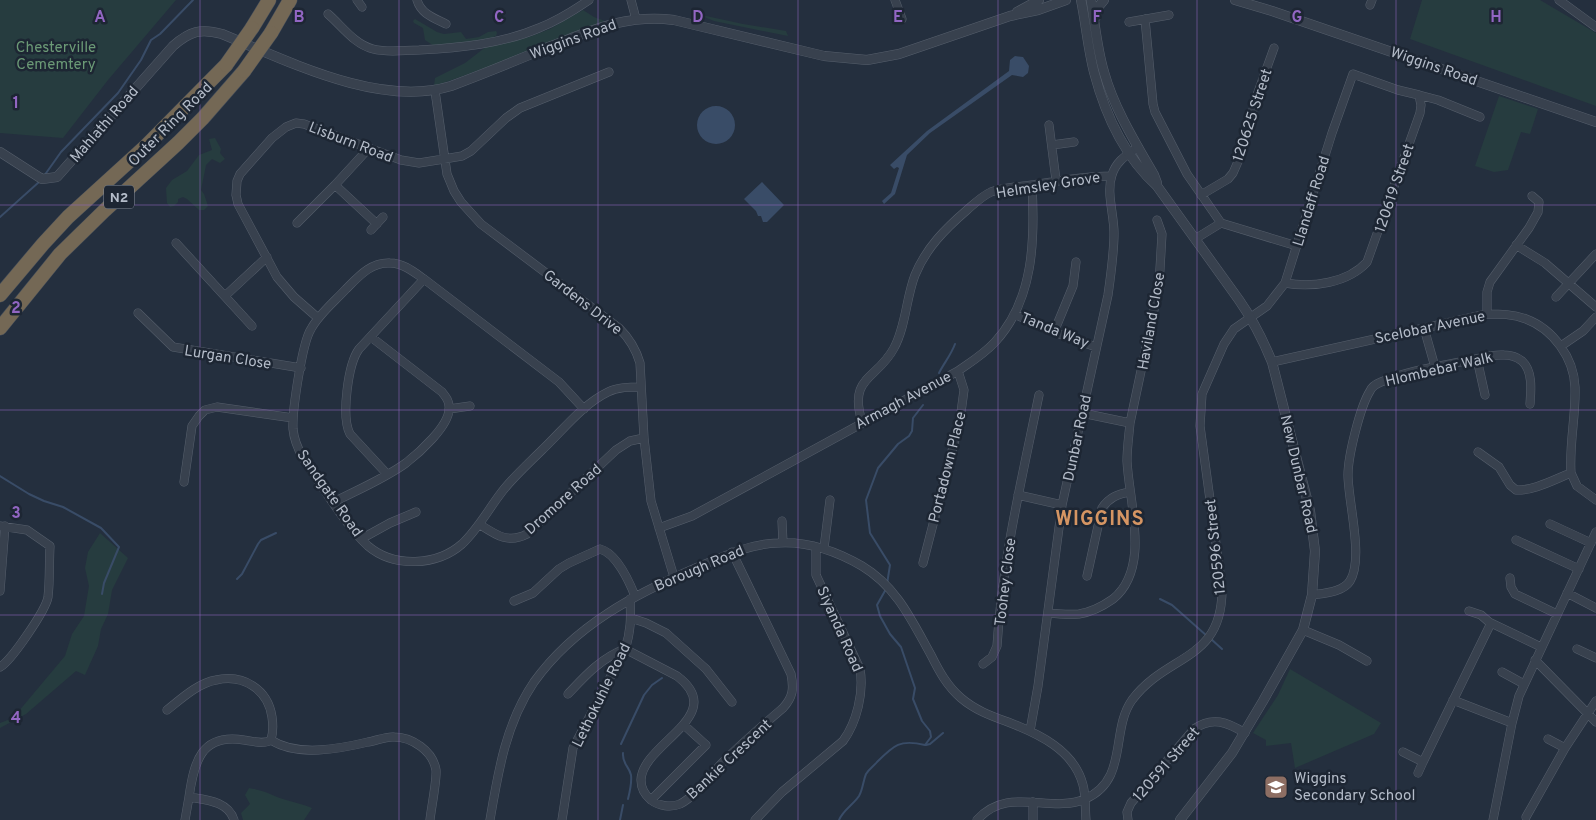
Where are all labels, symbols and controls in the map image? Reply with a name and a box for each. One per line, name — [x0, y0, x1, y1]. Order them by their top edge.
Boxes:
text: A — [94, 8, 106, 28]
text: B — [293, 8, 305, 28]
text: C — [494, 8, 504, 28]
text: D — [692, 8, 704, 28]
text: E — [893, 8, 903, 28]
text: F — [1092, 8, 1102, 28]
text: G — [1292, 8, 1302, 28]
text: H — [1490, 8, 1502, 28]
street label: Wiggins Road — [528, 16, 619, 65]
park label: Chesterville Cememtery — [16, 39, 96, 75]
street label: Wiggins Road — [1388, 44, 1480, 91]
street label: 120625 Street — [1229, 67, 1277, 164]
street label: Outer Ring Road — [125, 79, 217, 171]
street label: Mahlathi Road — [67, 83, 144, 167]
text: 1 — [13, 94, 19, 114]
street label: Lisburn Road — [306, 119, 395, 168]
street label: 120619 Street — [1371, 142, 1419, 235]
street label: Llandaff Road — [1290, 154, 1335, 249]
street label: Helmsley Grove — [995, 169, 1102, 204]
road number: N2 — [104, 186, 134, 208]
street label: Gardens Drive — [539, 266, 625, 340]
street label: Haviland Close — [1135, 271, 1170, 372]
text: 2 — [11, 299, 21, 319]
street label: Scelobar Avenue — [1373, 307, 1487, 349]
street label: Tanda Way — [1017, 309, 1091, 354]
street label: Lurgan Close — [183, 342, 273, 375]
street label: Hlombebar Walk — [1384, 349, 1495, 392]
street label: Armagh Avenue — [852, 368, 955, 435]
street label: Dunbar Road — [1060, 393, 1097, 483]
street label: Portadown Place — [925, 410, 971, 525]
street label: New Dunbar Road — [1275, 413, 1320, 535]
street label: Sandgate Road — [292, 447, 366, 541]
street label: Dromore Road — [522, 461, 606, 540]
street label: 120596 Street — [1202, 498, 1231, 596]
text: 3 — [11, 504, 21, 524]
district label: WIGGINS — [1055, 507, 1145, 533]
street label: Toohey Close — [992, 537, 1021, 628]
street label: Borough Road — [652, 542, 747, 597]
street label: Siyanda Road — [811, 584, 866, 675]
street label: Lethokuhle Road — [569, 640, 636, 751]
text: 4 — [11, 709, 21, 729]
street label: Bankie Crescent — [683, 716, 777, 804]
street label: 120591 Street — [1129, 724, 1205, 806]
place label: Wiggins Secondary School — [1294, 770, 1415, 806]
school or university icon: Wiggins Secondary School — [1263, 774, 1289, 800]

